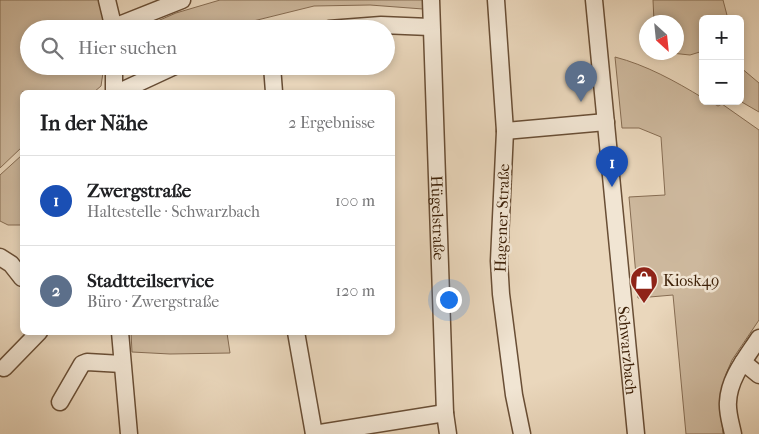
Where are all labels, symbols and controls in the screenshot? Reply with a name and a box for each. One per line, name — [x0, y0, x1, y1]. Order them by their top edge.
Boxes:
north arrow — [639, 15, 684, 60]
map controls — [699, 15, 744, 105]
button: + — [699, 15, 744, 60]
search box — [20, 20, 395, 75]
icon: search — [38, 34, 66, 62]
text: Hier suchen — [78, 37, 177, 59]
button: − — [699, 60, 744, 105]
pin: 2 — [565, 61, 597, 102]
text: In der Nähe — [40, 111, 148, 135]
text: 2 Ergebnisse — [288, 113, 375, 132]
pin: 1 — [596, 146, 628, 187]
street label: Hagener Straße — [491, 163, 513, 273]
street label: Hügelstraße — [427, 175, 449, 261]
text: Zwergstraße — [87, 180, 191, 202]
text: 1 — [53, 191, 59, 210]
text: 100 m — [335, 191, 375, 210]
text: Haltestelle · Schwarzbach — [87, 202, 260, 221]
shop icon: Kiosk49 — [629, 265, 659, 304]
text: Stadtteilservice — [87, 270, 214, 292]
place label: Kiosk49 — [663, 271, 719, 290]
text: 2 — [52, 281, 60, 300]
text: 120 m — [336, 281, 375, 300]
your location — [436, 287, 462, 313]
text: Büro · Zwergstraße — [87, 292, 219, 311]
street label: Schwarzbach — [614, 305, 642, 395]

